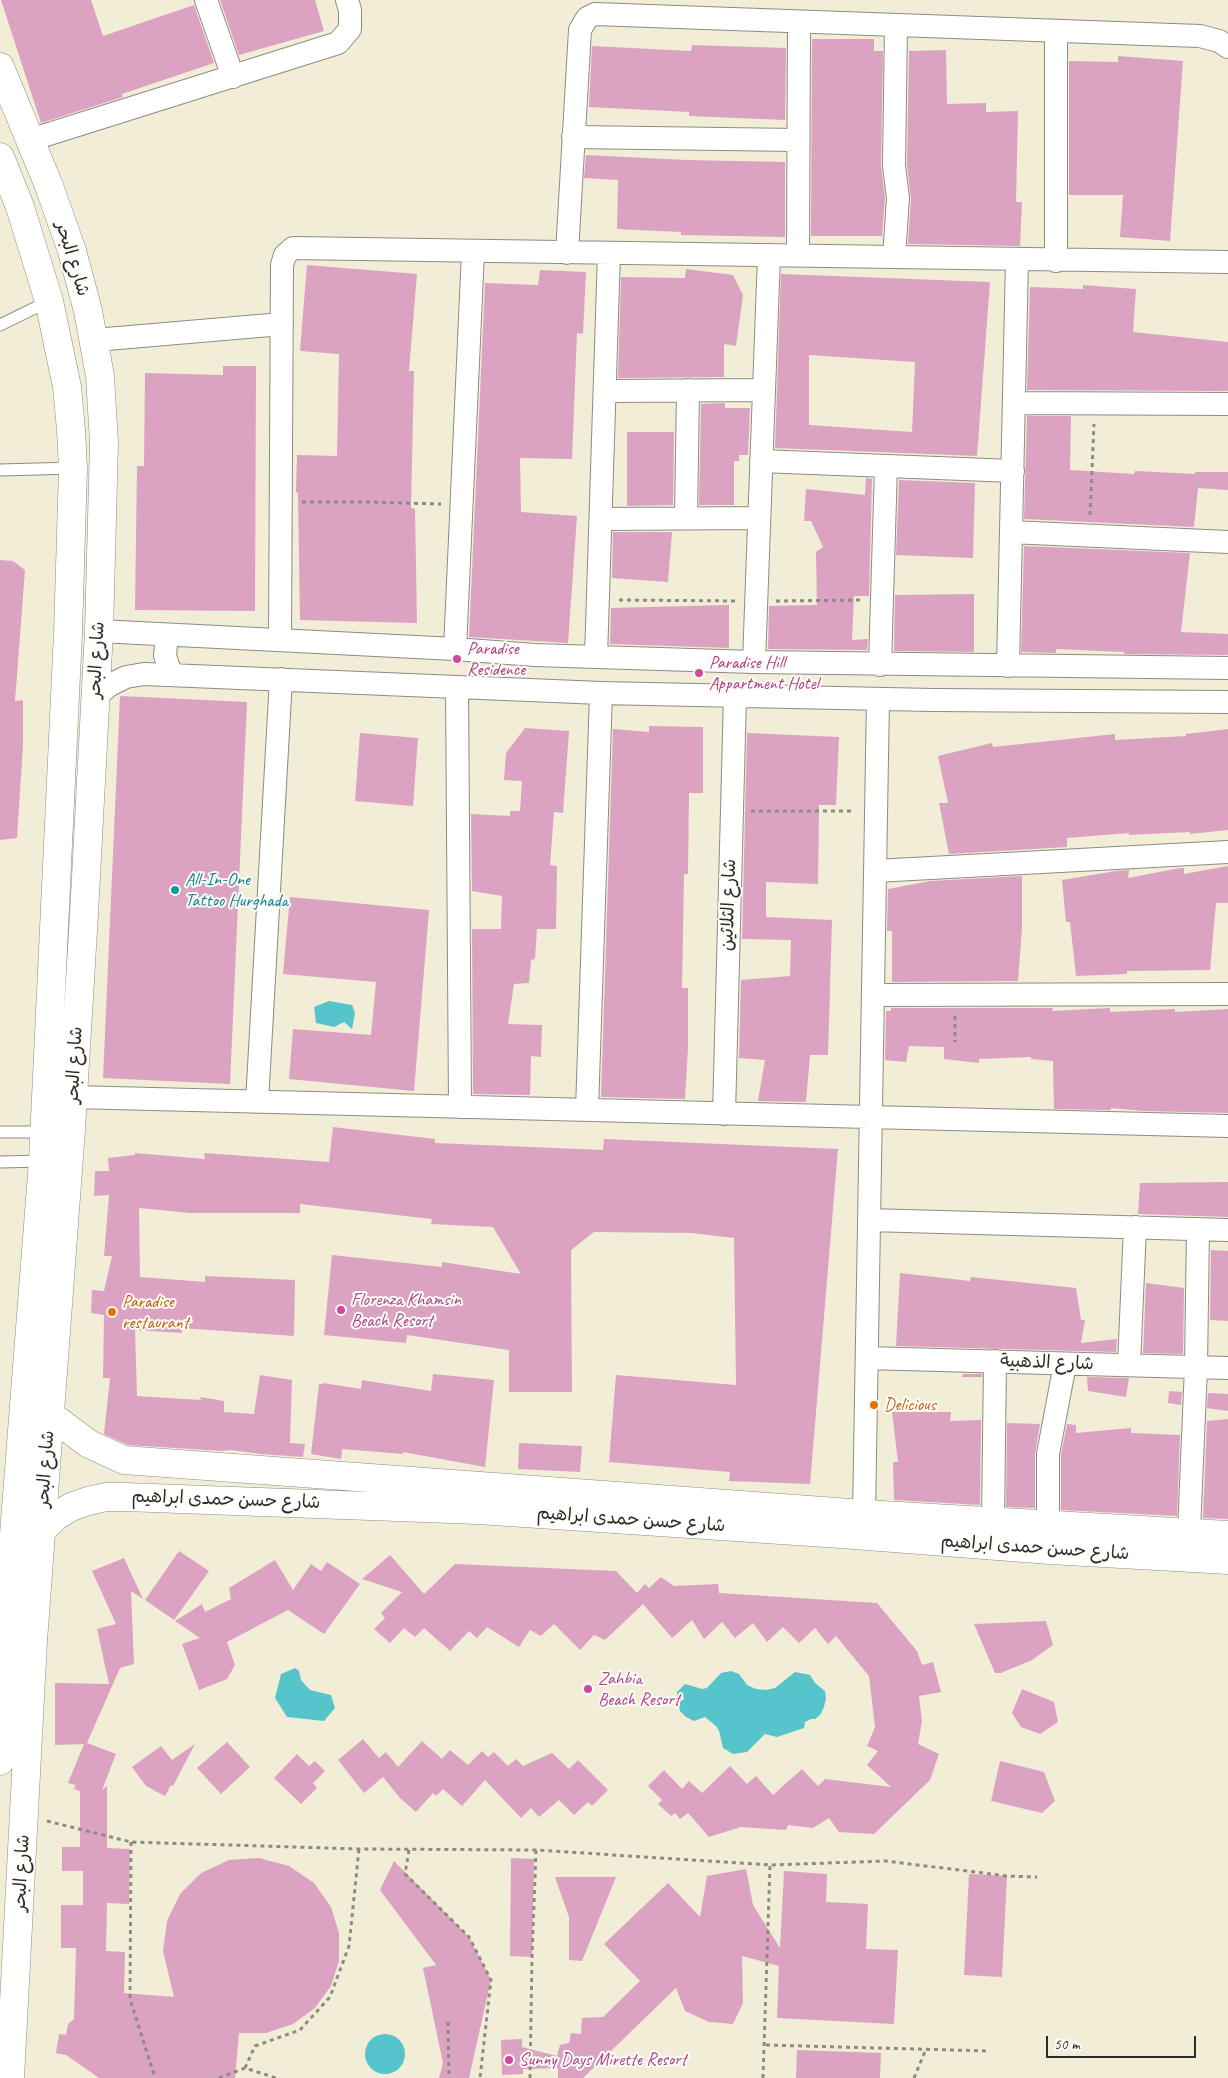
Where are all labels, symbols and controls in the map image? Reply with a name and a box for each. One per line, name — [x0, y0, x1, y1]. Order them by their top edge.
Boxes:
street label: شارع البحر — [50, 219, 94, 299]
street label: شارع البحر — [84, 621, 110, 699]
place label: Paradise Residence — [467, 638, 525, 681]
place label: Paradise Hill Appartment Hotel — [709, 652, 819, 694]
marker: Paradise Residence — [451, 653, 463, 665]
marker: Paradise Hill Appartment Hotel — [693, 667, 705, 679]
street label: شارع الثلاثين — [717, 859, 741, 951]
place label: All-In-One Tattoo Hurghada — [185, 869, 288, 912]
marker: All-In-One Tattoo Hurghada — [169, 884, 181, 896]
street label: شارع البحر — [62, 1026, 88, 1104]
place label: Florenza Khamsin Beach Resort — [351, 1289, 461, 1332]
place label: Paradise restaurant — [122, 1291, 189, 1334]
marker: Florenza Khamsin Beach Resort — [335, 1304, 347, 1316]
marker: Paradise restaurant — [106, 1306, 118, 1318]
street label: شارع الذهبية — [1000, 1351, 1094, 1375]
place label: Delicious — [884, 1394, 936, 1416]
marker: Delicious — [868, 1399, 880, 1411]
street label: شارع البحر — [33, 1430, 59, 1508]
street label: شارع حسن حمدى ابراهيم — [131, 1486, 321, 1514]
street label: شارع حسن حمدى ابراهيم — [536, 1503, 726, 1537]
street label: شارع حسن حمدى ابراهيم — [940, 1531, 1130, 1565]
place label: Zahbia Beach Resort — [598, 1668, 680, 1710]
marker: Zahbia Beach Resort — [582, 1683, 594, 1695]
street label: شارع البحر — [9, 1834, 35, 1912]
scale bar — [1048, 2026, 1198, 2058]
text: 50 m — [1054, 2035, 1080, 2054]
place label: Sunny Days Mirette Resort — [519, 2049, 687, 2071]
marker: Sunny Days Mirette Resort — [503, 2054, 515, 2066]

